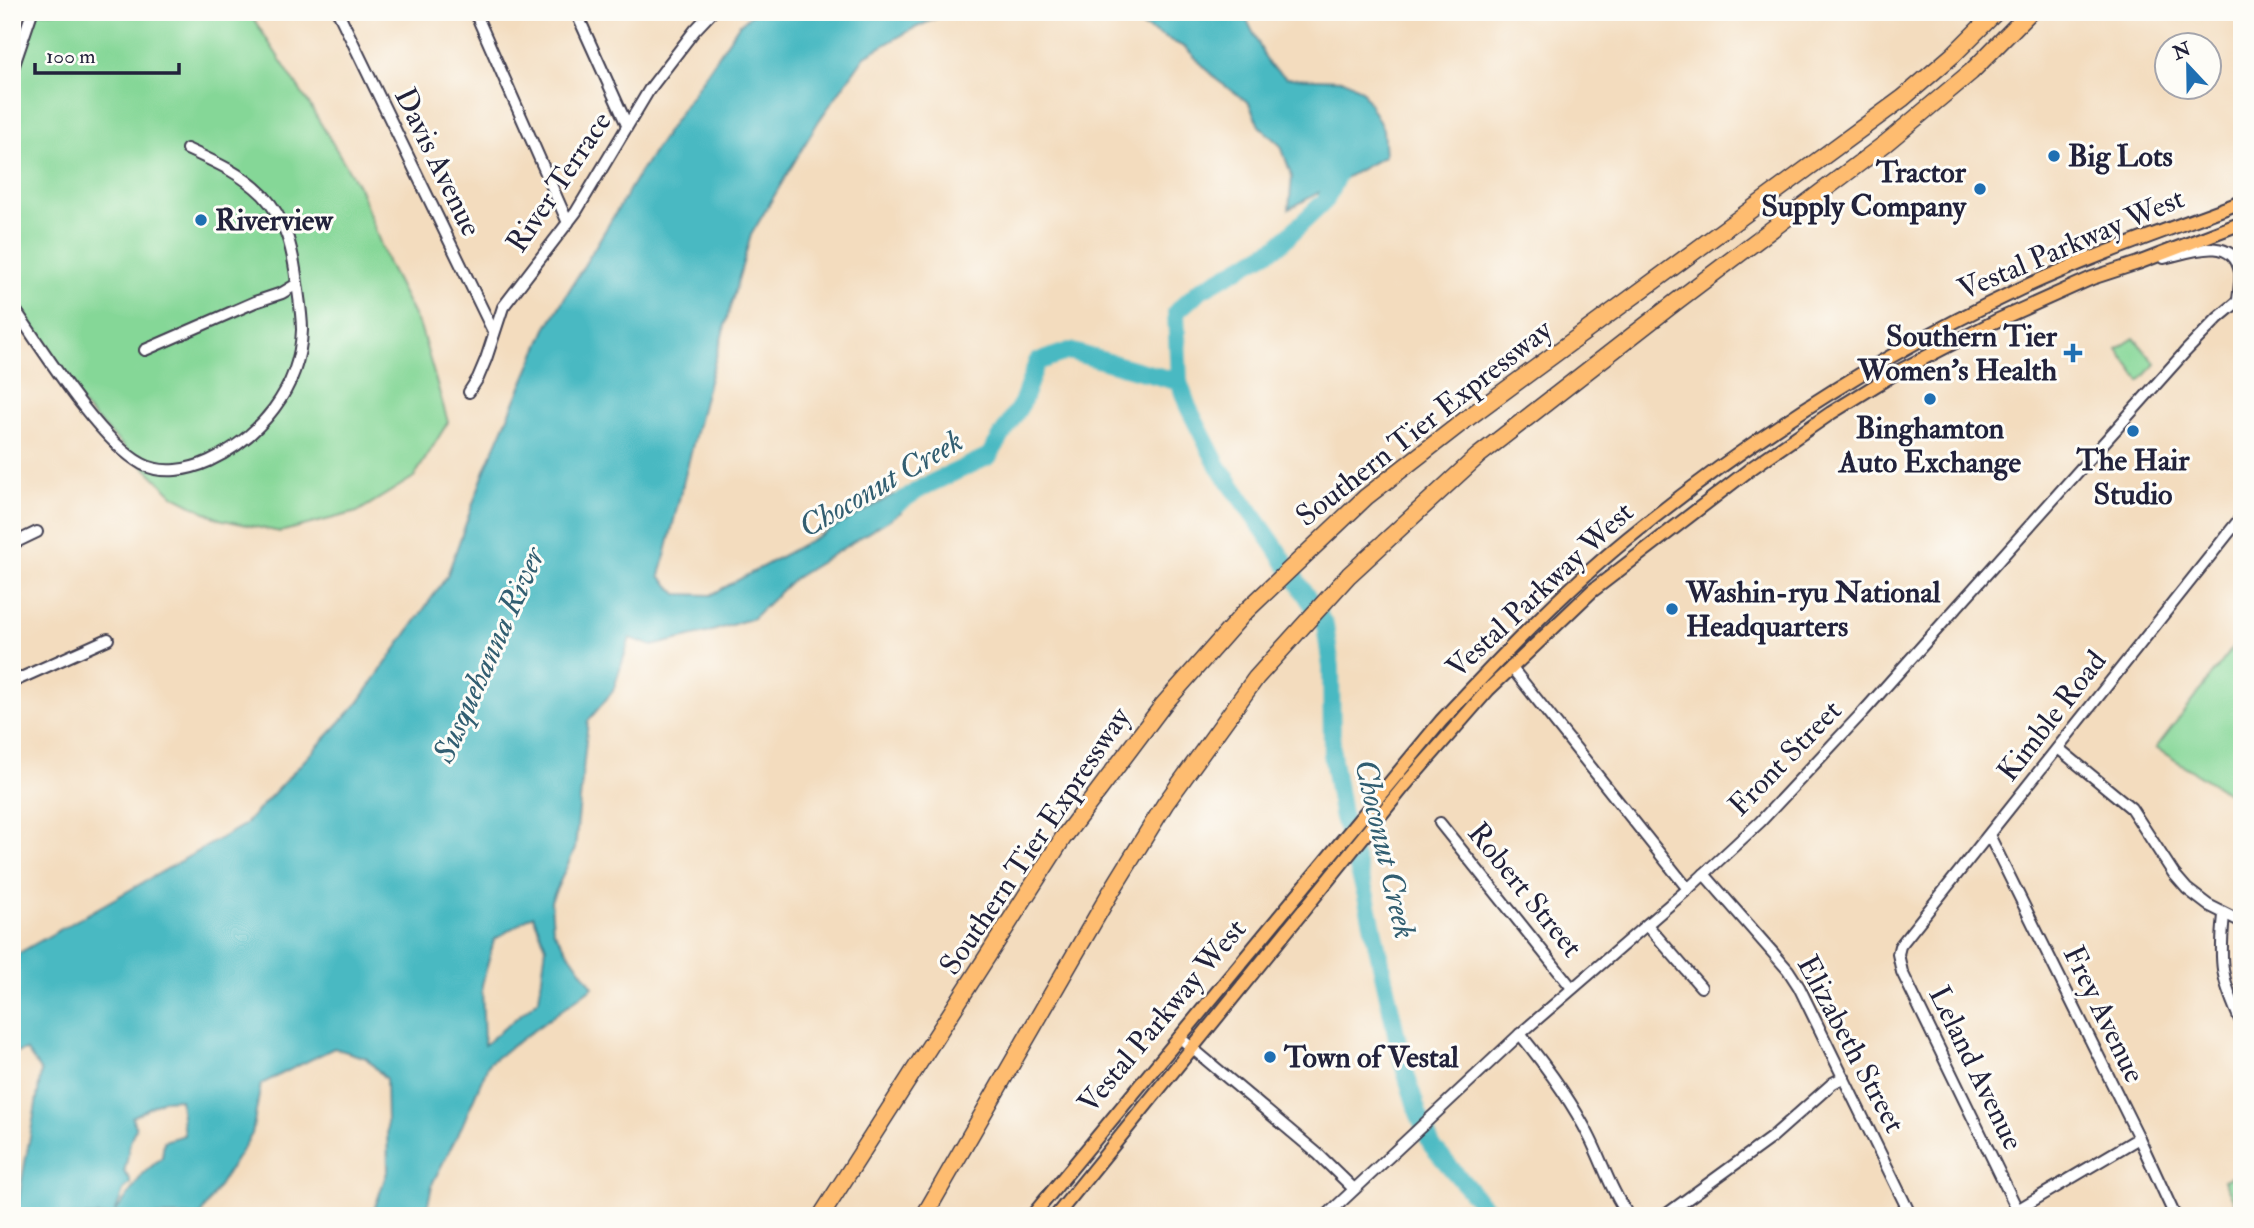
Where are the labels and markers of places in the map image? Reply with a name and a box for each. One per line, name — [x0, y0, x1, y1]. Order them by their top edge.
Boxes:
place label: Big Lots — [2068, 138, 2173, 175]
marker: Big Lots — [2046, 148, 2062, 164]
place label: Tractor Supply Company — [1761, 154, 1968, 225]
marker: Tractor Supply Company — [1972, 181, 1988, 197]
place label: Riverview — [215, 202, 334, 239]
marker: Riverview — [193, 212, 209, 228]
place label: Southern Tier Women's Health — [1857, 318, 2058, 389]
marker: Southern Tier Women's Health — [2063, 343, 2083, 363]
marker: Binghamton Auto Exchange — [1922, 391, 1938, 407]
place label: Binghamton Auto Exchange — [1837, 410, 2022, 481]
marker: The Hair Studio — [2125, 423, 2141, 439]
place label: The Hair Studio — [2076, 442, 2190, 513]
place label: Washin-ryu National Headquarters — [1685, 574, 1941, 645]
marker: Washin-ryu National Headquarters — [1664, 601, 1680, 617]
place label: Town of Vestal — [1283, 1039, 1459, 1076]
marker: Town of Vestal — [1262, 1049, 1278, 1065]

